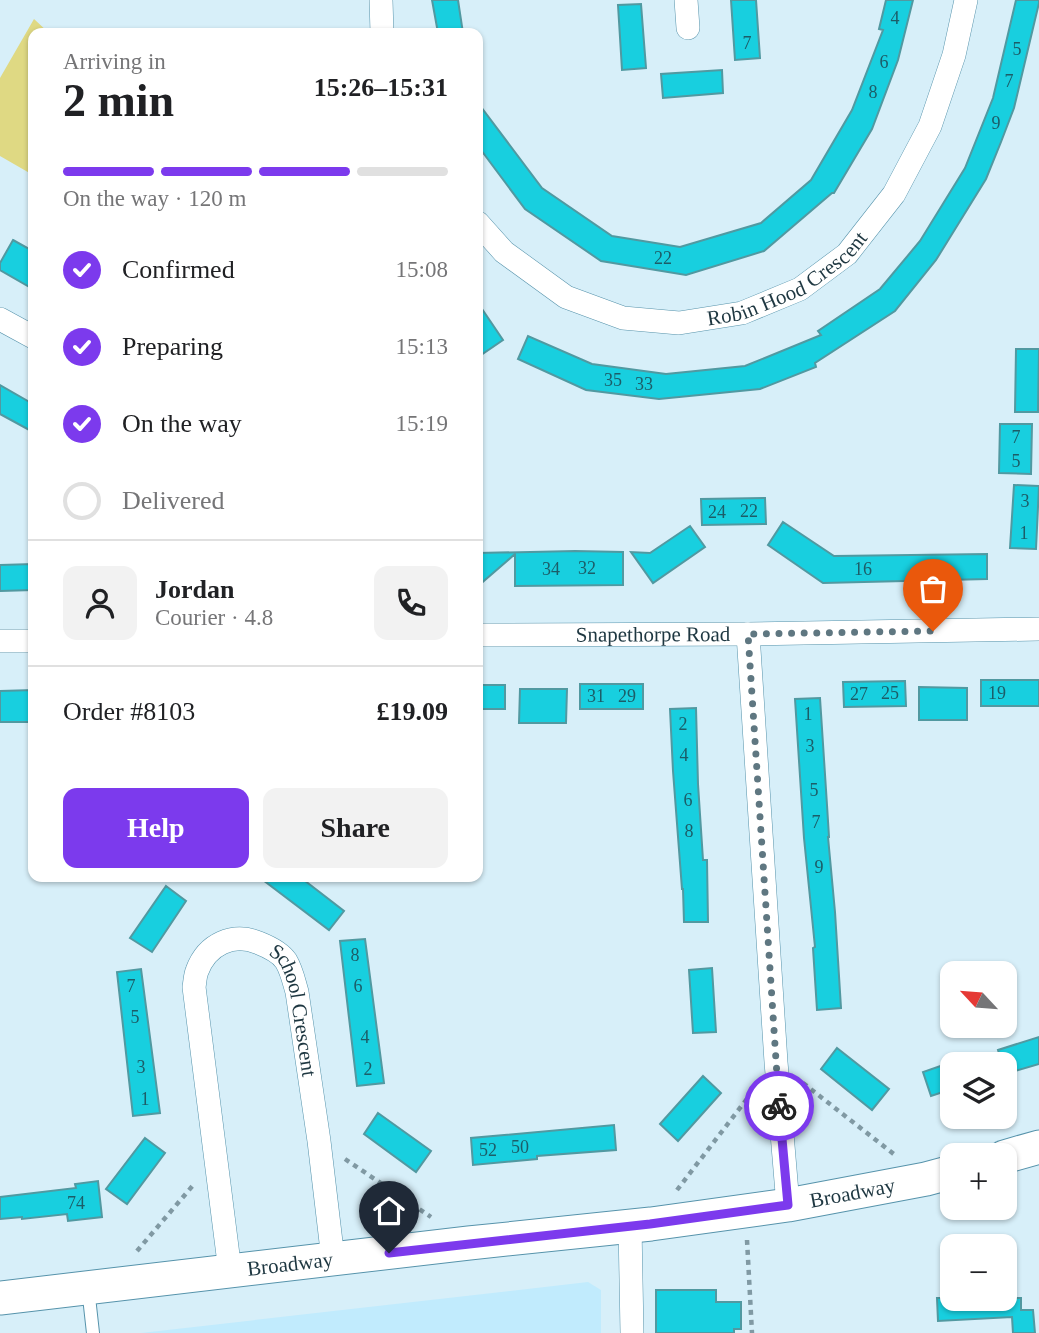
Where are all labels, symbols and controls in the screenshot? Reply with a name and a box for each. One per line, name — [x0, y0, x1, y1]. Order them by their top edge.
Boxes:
house number: 4 — [891, 8, 900, 28]
house number: 7 — [743, 33, 752, 53]
house number: 5 — [1013, 39, 1022, 59]
text: Arriving in — [63, 49, 166, 74]
house number: 6 — [880, 52, 889, 72]
house number: 7 — [1005, 71, 1014, 91]
text: 15:26–15:31 — [314, 73, 448, 102]
text: 2 min — [63, 75, 174, 126]
house number: 8 — [869, 82, 878, 102]
house number: 9 — [992, 113, 1001, 133]
text: On the way · 120 m — [63, 186, 246, 211]
street label: Robin Hood Crescent — [705, 227, 872, 330]
house number: 22 — [654, 248, 672, 268]
icon: check — [63, 251, 101, 289]
text: Confirmed — [122, 255, 235, 284]
text: 15:08 — [396, 257, 448, 282]
icon: check — [63, 328, 101, 366]
text: Preparing — [122, 332, 223, 361]
text: 15:13 — [396, 334, 448, 359]
house number: 35 — [604, 370, 622, 390]
house number: 33 — [635, 374, 653, 394]
icon: check — [63, 405, 101, 443]
text: On the way — [122, 409, 242, 438]
text: 15:19 — [396, 411, 448, 436]
house number: 7 — [1012, 427, 1021, 447]
house number: 5 — [1012, 451, 1021, 471]
text: Delivered — [122, 486, 225, 515]
house number: 3 — [1021, 491, 1030, 511]
house number: 22 — [740, 501, 758, 521]
house number: 24 — [708, 502, 726, 522]
house number: 1 — [1020, 523, 1029, 543]
house number: 32 — [578, 558, 596, 578]
house number: 34 — [542, 559, 560, 579]
house number: 16 — [854, 559, 872, 579]
pin — [903, 559, 963, 631]
button: person — [63, 566, 137, 640]
button: phone — [374, 566, 448, 640]
icon: bag — [914, 570, 952, 608]
text: Jordan — [155, 575, 234, 604]
text: Courier · 4.8 — [155, 605, 273, 630]
street label: Snapethorpe Road — [576, 622, 731, 647]
house number: 25 — [881, 683, 899, 703]
house number: 19 — [988, 683, 1006, 703]
house number: 27 — [850, 684, 868, 704]
house number: 31 — [587, 686, 605, 706]
house number: 29 — [618, 686, 636, 706]
text: Order #8103 — [63, 697, 195, 726]
text: £19.09 — [377, 697, 448, 726]
house number: 1 — [804, 704, 813, 724]
house number: 2 — [679, 714, 688, 734]
house number: 3 — [806, 736, 815, 756]
house number: 4 — [680, 745, 689, 765]
house number: 5 — [810, 780, 819, 800]
button: Help — [63, 788, 249, 868]
button: Share — [263, 788, 448, 868]
house number: 6 — [684, 790, 693, 810]
house number: 7 — [812, 812, 821, 832]
house number: 8 — [685, 821, 694, 841]
house number: 9 — [815, 857, 824, 877]
street label: School Crescent — [265, 939, 321, 1078]
house number: 8 — [351, 945, 360, 965]
north arrow — [940, 961, 1017, 1038]
map controls — [940, 961, 1017, 1311]
house number: 7 — [127, 976, 136, 996]
house number: 6 — [354, 976, 363, 996]
house number: 5 — [131, 1007, 140, 1027]
house number: 4 — [361, 1027, 370, 1047]
button: layers — [940, 1052, 1017, 1129]
house number: 3 — [137, 1057, 146, 1077]
house number: 2 — [364, 1059, 373, 1079]
courier — [744, 1071, 814, 1141]
icon: bike — [760, 1087, 798, 1125]
house number: 1 — [141, 1089, 150, 1109]
house number: 50 — [511, 1137, 529, 1157]
house number: 52 — [479, 1140, 497, 1160]
button: + — [940, 1143, 1017, 1220]
street label: Broadway — [808, 1173, 897, 1213]
pin — [359, 1181, 419, 1253]
icon: home — [370, 1192, 408, 1230]
house number: 74 — [67, 1193, 85, 1213]
button: − — [940, 1234, 1017, 1311]
street label: Broadway — [246, 1247, 335, 1281]

